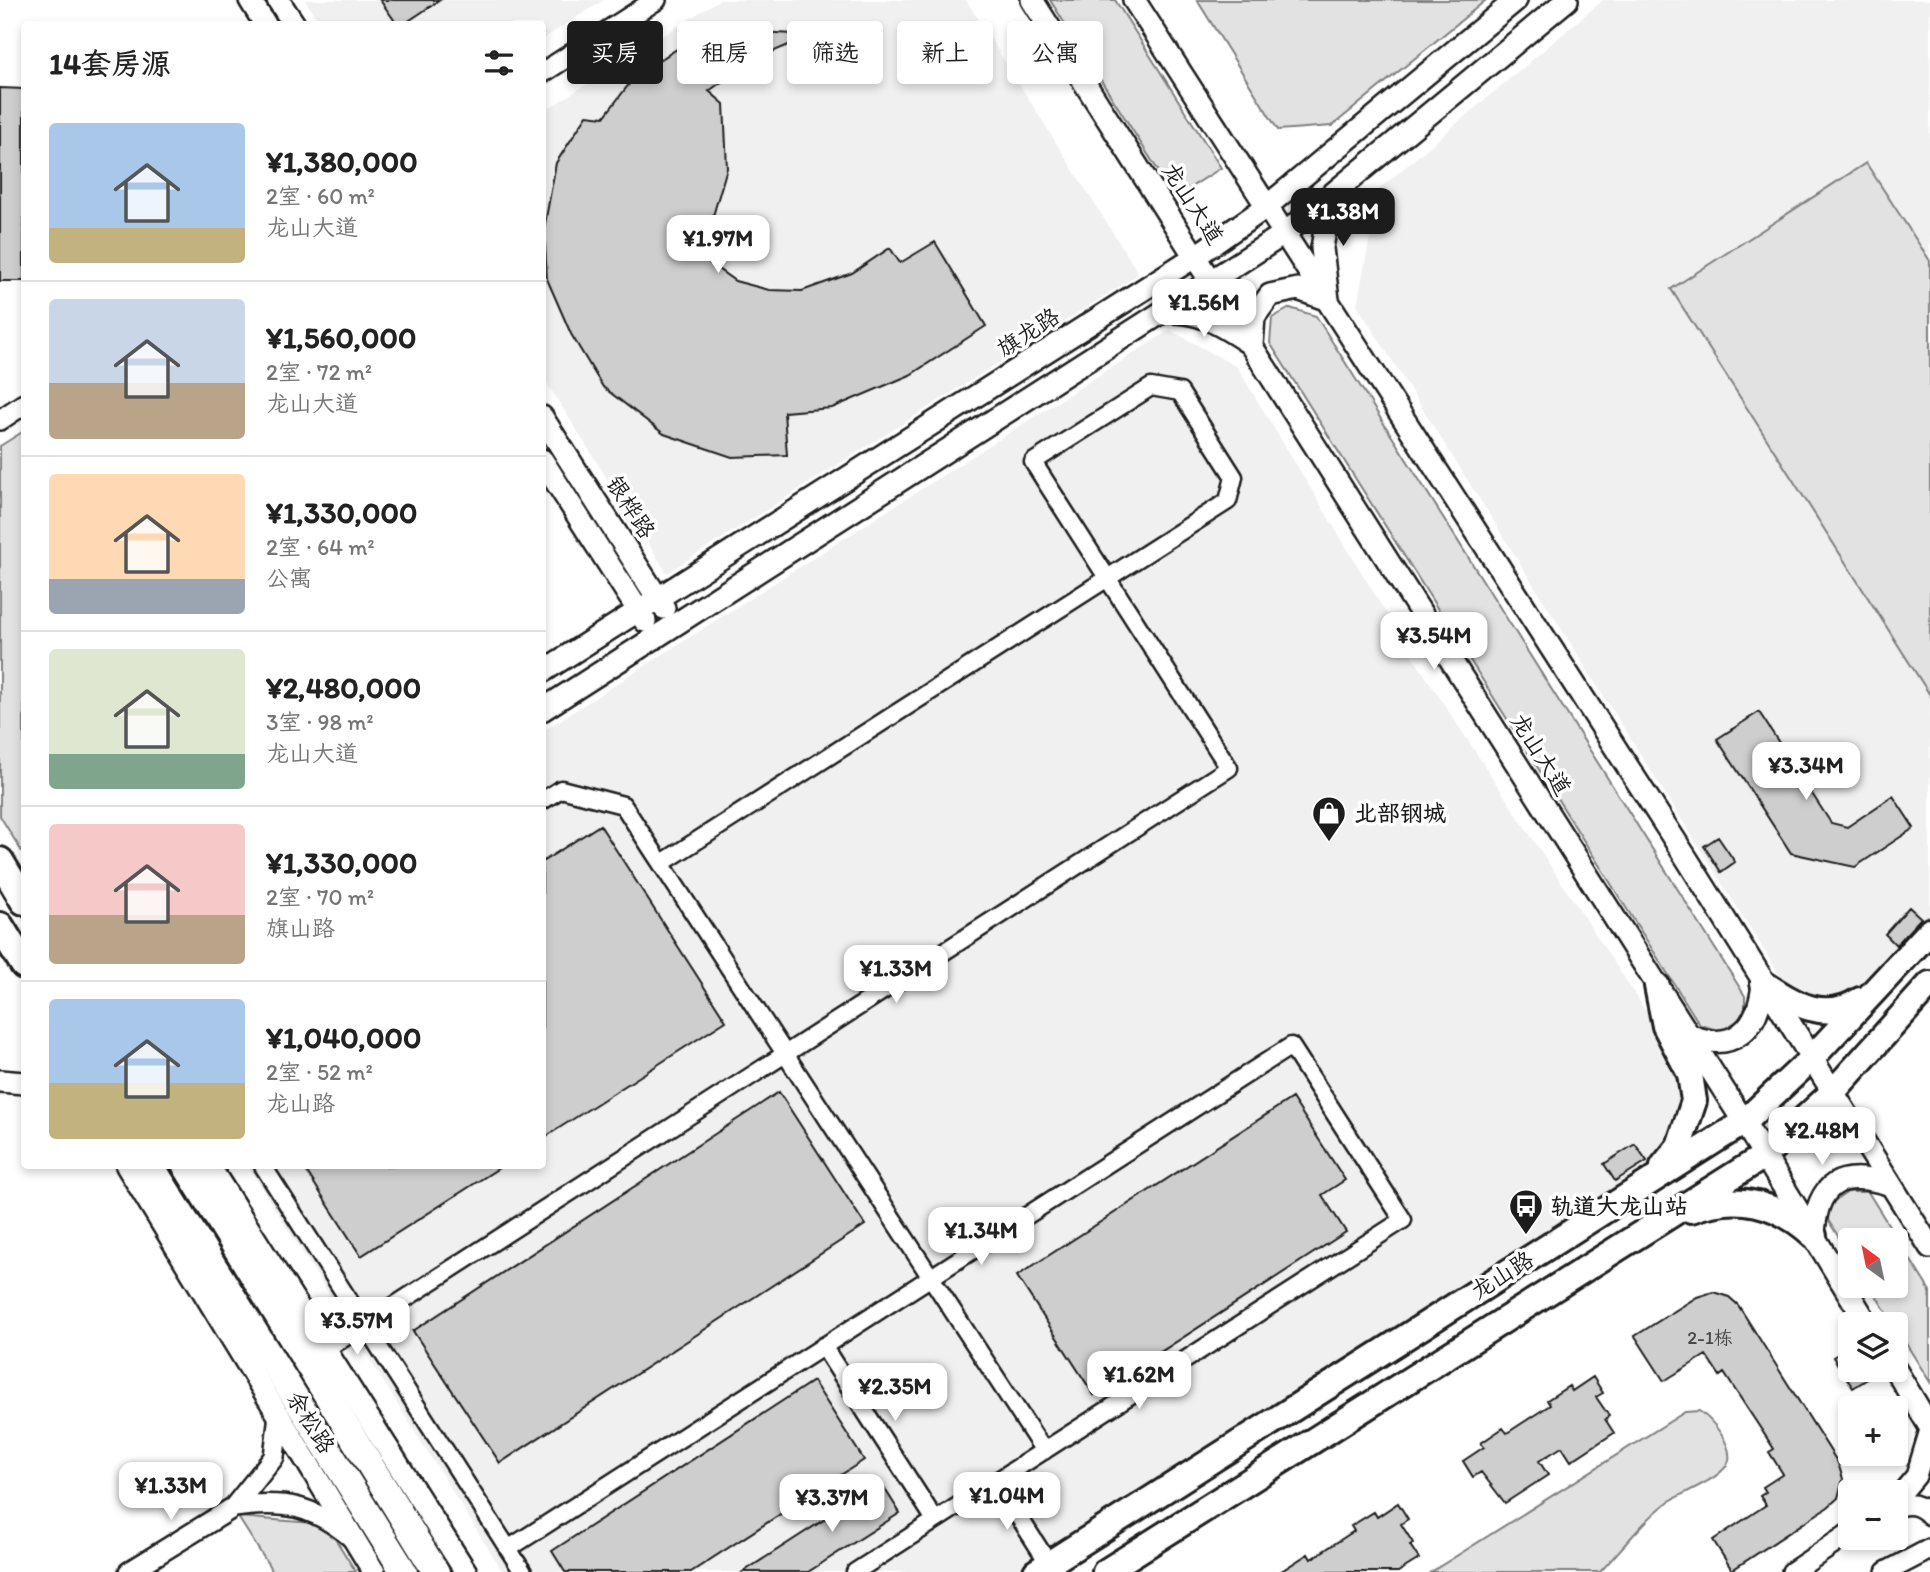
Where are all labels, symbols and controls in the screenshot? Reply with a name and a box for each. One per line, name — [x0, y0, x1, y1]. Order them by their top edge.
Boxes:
chip: 买房 — [567, 21, 663, 84]
chip: 租房 — [677, 21, 773, 84]
chip: 筛选 — [787, 21, 883, 84]
chip: 新上 — [897, 21, 993, 84]
chip: 公寓 — [1007, 21, 1103, 84]
icon: filters — [480, 44, 518, 82]
text: 14套房源 — [49, 45, 171, 82]
text: ¥1,380,000 — [266, 143, 418, 180]
icon: home — [105, 151, 189, 235]
street label: 龙山大道 — [1156, 157, 1230, 249]
text: 2室 · 60 m² — [266, 182, 375, 210]
pin: ¥1.38M — [1286, 188, 1400, 248]
text: ¥1.38M — [1307, 197, 1379, 225]
text: 龙山大道 — [266, 213, 358, 241]
pin: ¥1.97M — [661, 216, 775, 275]
text: ¥1.97M — [683, 224, 753, 252]
pin: ¥1.56M — [1147, 280, 1261, 339]
text: ¥1.56M — [1168, 288, 1240, 316]
street label: 旗龙路 — [991, 301, 1065, 363]
text: ¥1,560,000 — [266, 319, 416, 356]
icon: home — [105, 327, 189, 411]
text: 2室 · 72 m² — [266, 358, 372, 386]
text: 龙山大道 — [266, 389, 358, 417]
street label: 银桦路 — [600, 470, 662, 544]
text: ¥1,330,000 — [266, 494, 418, 531]
icon: home — [105, 502, 189, 586]
text: 2室 · 64 m² — [266, 533, 375, 561]
text: 公寓 — [266, 564, 312, 592]
pin: ¥3.54M — [1377, 612, 1491, 672]
text: ¥3.54M — [1396, 621, 1472, 649]
text: ¥2,480,000 — [266, 669, 421, 706]
icon: home — [105, 677, 189, 761]
text: 3室 · 98 m² — [266, 708, 374, 736]
street label: 龙山大道 — [1505, 708, 1577, 800]
text: 龙山大道 — [266, 739, 358, 767]
pin: ¥3.34M — [1749, 742, 1863, 802]
text: ¥3.34M — [1768, 751, 1844, 779]
shop icon: 北部钢城 — [1310, 794, 1348, 843]
place label: 北部钢城 — [1354, 799, 1446, 827]
text: ¥1,330,000 — [266, 844, 418, 881]
icon: home — [105, 852, 189, 936]
text: 2室 · 70 m² — [266, 883, 374, 911]
text: 旗山路 — [266, 914, 335, 942]
pin: ¥1.33M — [839, 946, 953, 1005]
text: ¥1.33M — [860, 954, 932, 982]
text: ¥1,040,000 — [266, 1019, 421, 1056]
icon: home — [105, 1027, 189, 1111]
text: 2室 · 52 m² — [266, 1058, 373, 1086]
text: 龙山路 — [266, 1089, 335, 1117]
pin: ¥2.48M — [1765, 1108, 1879, 1167]
text: ¥2.48M — [1784, 1116, 1860, 1144]
bus stop icon: 轨道大龙山站 — [1507, 1187, 1545, 1236]
place label: 轨道大龙山站 — [1550, 1192, 1688, 1220]
pin: ¥1.34M — [924, 1208, 1038, 1267]
text: ¥1.34M — [944, 1216, 1018, 1244]
north arrow — [1838, 1228, 1908, 1298]
map controls — [1838, 1228, 1908, 1550]
street label: 龙山路 — [1465, 1245, 1539, 1305]
pin: ¥3.57M — [300, 1298, 414, 1357]
text: ¥3.57M — [321, 1306, 393, 1334]
button: layers — [1838, 1312, 1908, 1382]
house number: 2-1栋 — [1687, 1326, 1733, 1349]
pin: ¥1.62M — [1082, 1352, 1196, 1411]
text: ¥1.62M — [1103, 1360, 1175, 1388]
pin: ¥2.35M — [838, 1364, 952, 1423]
text: ¥2.35M — [858, 1372, 932, 1400]
street label: 余松路 — [281, 1385, 341, 1459]
button: + — [1838, 1396, 1908, 1466]
pin: ¥1.33M — [114, 1462, 228, 1522]
text: ¥1.33M — [135, 1471, 207, 1499]
pin: ¥1.04M — [950, 1472, 1064, 1532]
pin: ¥3.37M — [775, 1474, 889, 1534]
button: − — [1838, 1480, 1908, 1550]
text: ¥1.04M — [969, 1481, 1045, 1509]
text: ¥3.37M — [795, 1483, 869, 1511]

